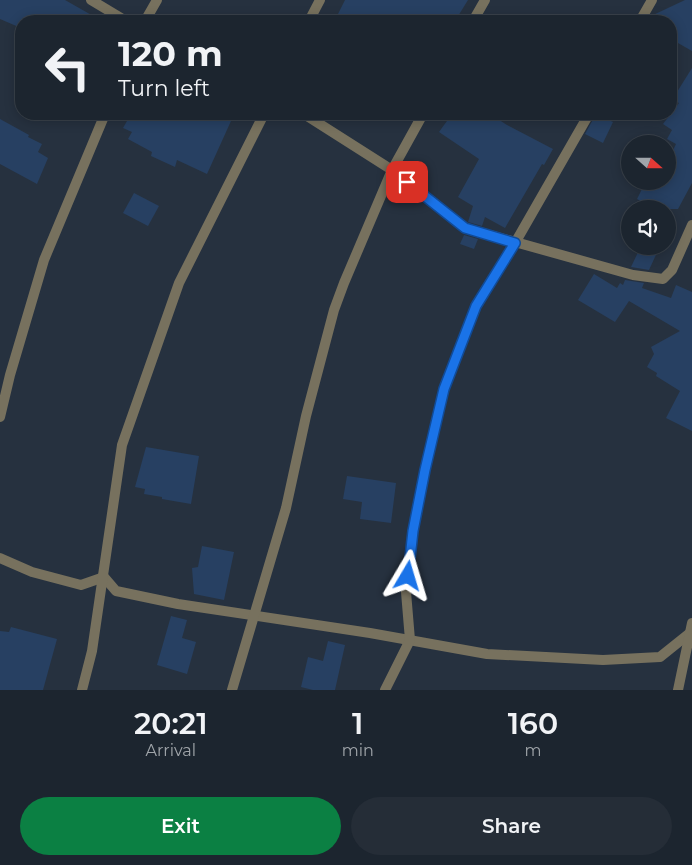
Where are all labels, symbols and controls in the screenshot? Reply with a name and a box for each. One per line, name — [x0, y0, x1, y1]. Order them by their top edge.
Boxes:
text: 120 m — [118, 32, 223, 75]
icon: left — [35, 35, 100, 100]
text: Turn left — [118, 75, 210, 102]
north arrow — [621, 135, 676, 190]
map controls — [621, 135, 676, 255]
pin — [386, 161, 428, 203]
icon: arrive — [393, 168, 421, 196]
button: sound — [621, 200, 676, 255]
position arrow — [381, 549, 433, 601]
text: 20:21 — [134, 705, 208, 742]
text: 1 — [352, 705, 363, 742]
text: 160 — [508, 705, 558, 742]
text: Arrival — [146, 741, 196, 760]
text: min — [342, 741, 374, 760]
text: m — [524, 741, 541, 760]
button: Exit — [20, 797, 341, 855]
button: Share — [351, 797, 672, 855]

